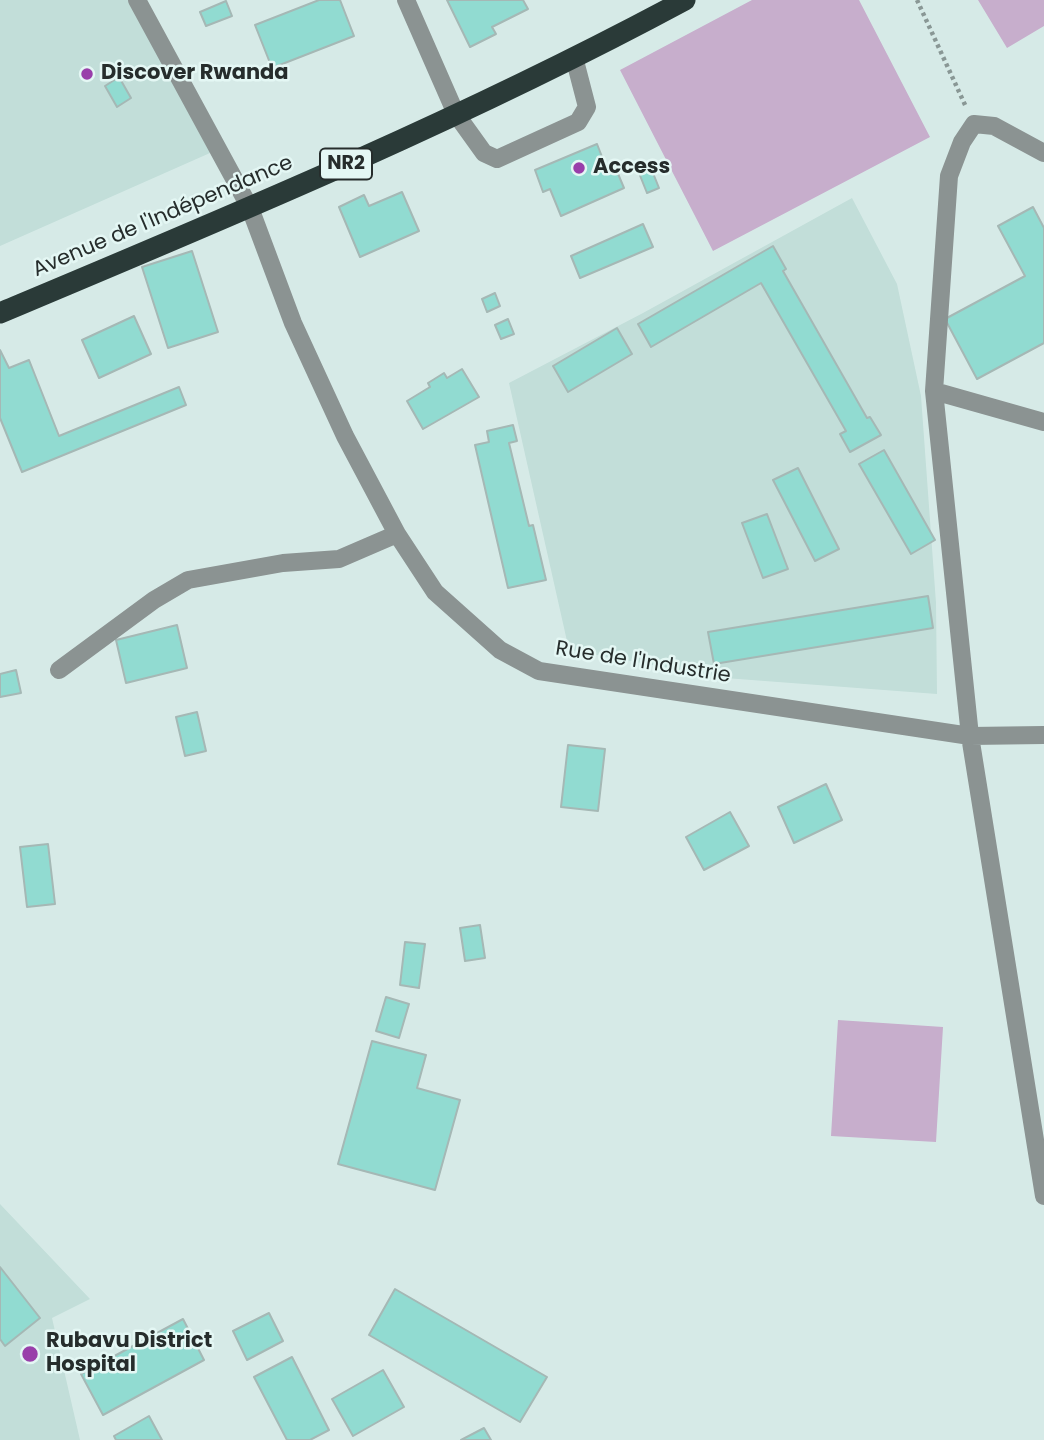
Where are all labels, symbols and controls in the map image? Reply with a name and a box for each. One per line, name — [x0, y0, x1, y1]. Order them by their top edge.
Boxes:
place label: Discover Rwanda — [101, 61, 289, 87]
marker: Discover Rwanda — [79, 66, 95, 82]
road number: NR2 — [320, 148, 372, 180]
street label: Avenue de l'Indépendance — [29, 151, 297, 283]
place label: Access — [593, 155, 670, 181]
marker: Access — [571, 160, 587, 176]
street label: Rue de l'Industrie — [554, 637, 732, 689]
place label: Rubavu District Hospital — [46, 1329, 212, 1379]
marker: Rubavu District Hospital — [20, 1344, 40, 1364]

